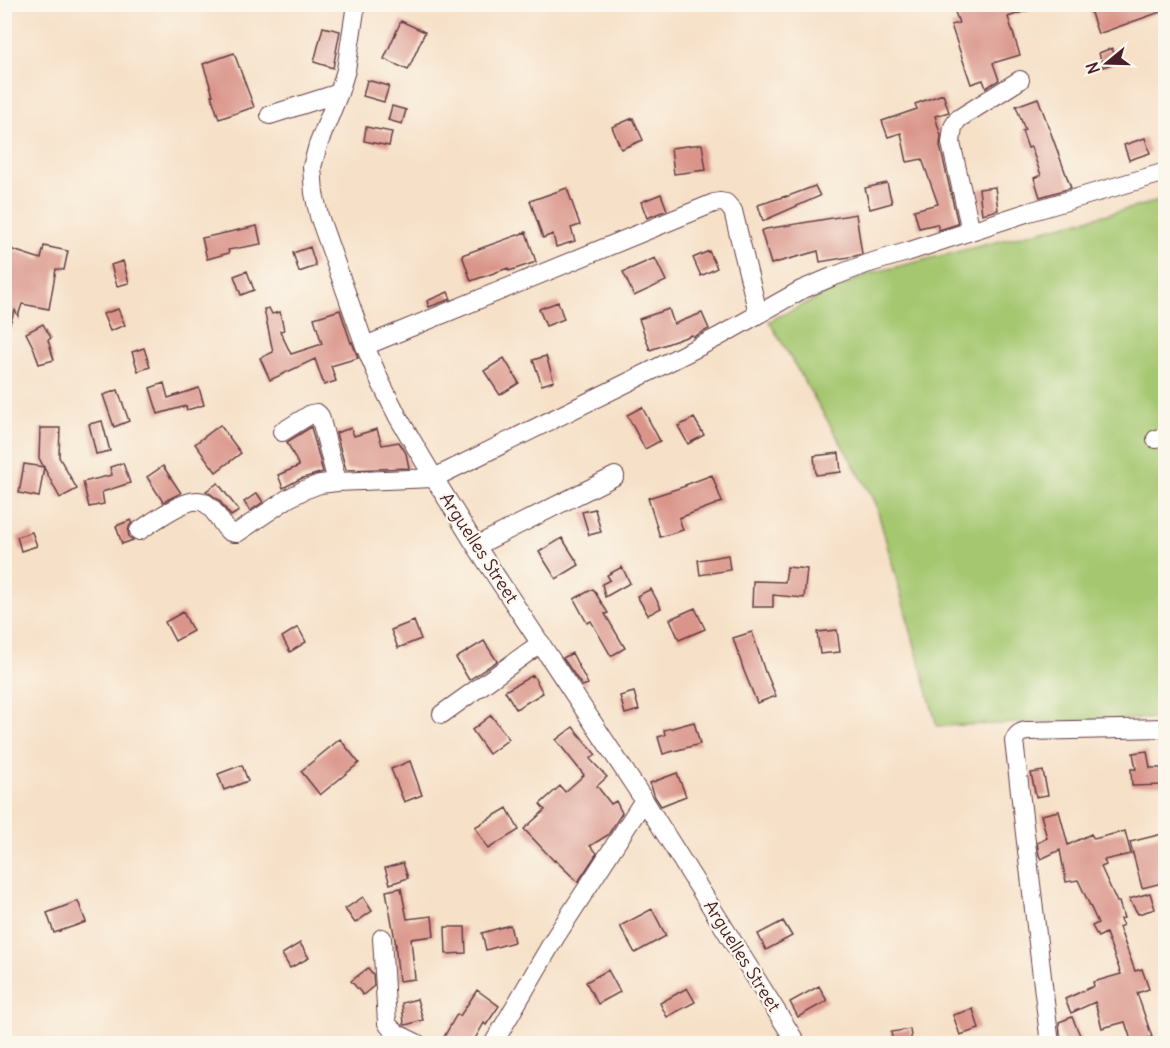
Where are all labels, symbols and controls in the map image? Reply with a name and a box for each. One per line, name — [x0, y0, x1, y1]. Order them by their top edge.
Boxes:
north arrow — [1077, 33, 1137, 93]
text: N — [1082, 59, 1104, 76]
street label: Arguelles Street — [435, 488, 524, 607]
street label: Arguelles Street — [699, 896, 786, 1016]

